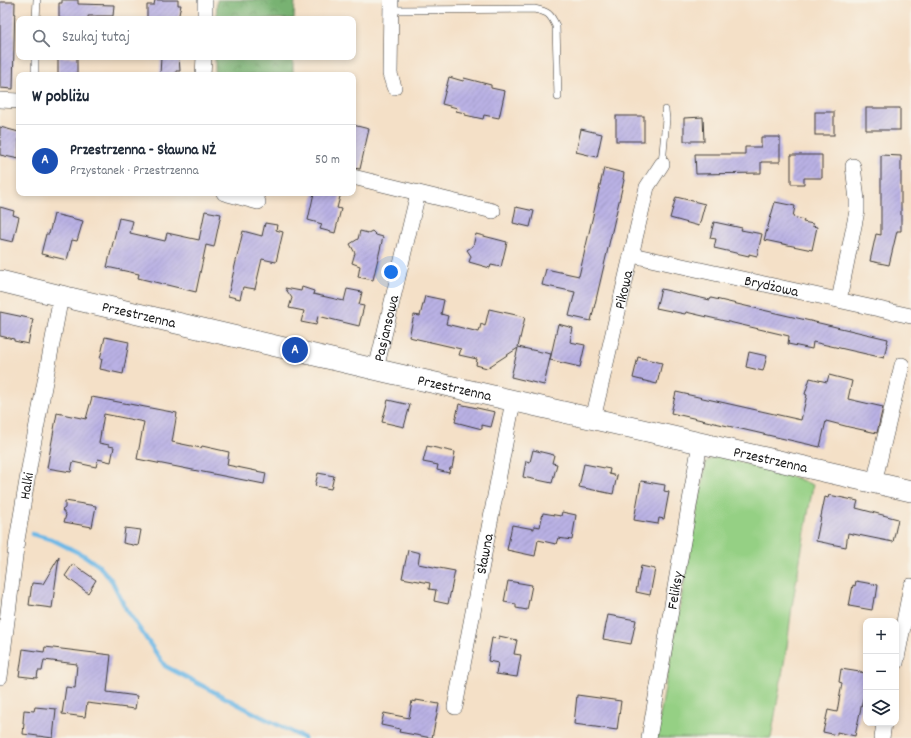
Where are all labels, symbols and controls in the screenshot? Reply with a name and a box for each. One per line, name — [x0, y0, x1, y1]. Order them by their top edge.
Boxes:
search box — [16, 16, 356, 60]
icon: search — [30, 27, 52, 49]
text: Szukaj tutaj — [62, 27, 130, 49]
text: W pobliżu — [32, 86, 89, 110]
text: Przestrzenna - Sławna NŻ — [70, 140, 216, 162]
text: A — [41, 151, 49, 170]
text: 50 m — [315, 151, 340, 170]
text: Przystanek · Przestrzenna — [70, 162, 199, 181]
your location — [381, 262, 401, 282]
street label: Pikowa — [610, 267, 640, 311]
street label: Brydżowa — [742, 271, 801, 304]
street label: Pasjansowa — [369, 292, 406, 364]
street label: Przestrzenna — [99, 297, 179, 336]
pin: A — [282, 335, 308, 365]
street label: Przestrzenna — [415, 370, 494, 409]
street label: Przestrzenna — [731, 442, 810, 480]
street label: Halki — [15, 471, 41, 501]
street label: Sławna — [471, 531, 501, 576]
street label: Feliksy — [662, 569, 691, 611]
map controls — [863, 618, 899, 726]
button: + — [863, 618, 899, 654]
button: − — [863, 654, 899, 690]
button: layers — [863, 690, 899, 726]

